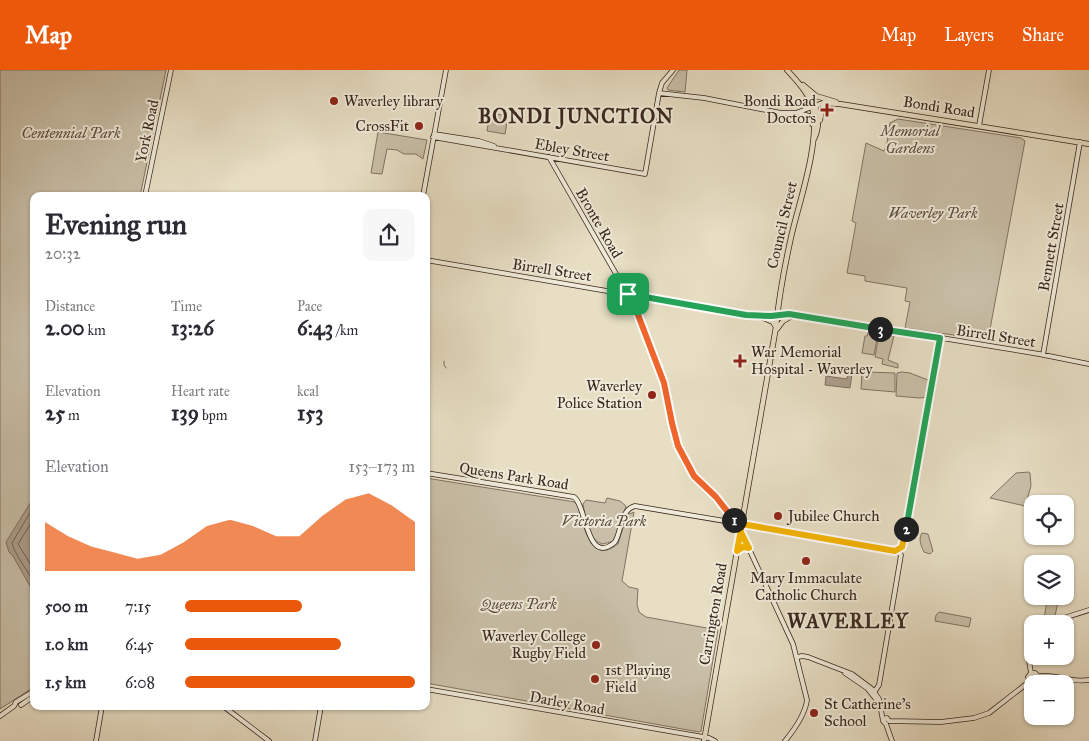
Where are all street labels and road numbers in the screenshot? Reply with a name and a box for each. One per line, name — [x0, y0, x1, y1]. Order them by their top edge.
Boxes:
street label: Bondi Road — [902, 92, 977, 122]
street label: York Road — [132, 97, 163, 164]
street label: Ebley Street — [533, 135, 611, 166]
street label: Council Street — [763, 179, 801, 270]
street label: Bronte Road — [572, 185, 626, 262]
street label: Bennett Street — [1034, 201, 1068, 293]
street label: Birrell Street — [511, 255, 594, 285]
street label: Birrell Street — [955, 321, 1038, 351]
street label: Queens Park Road — [458, 458, 570, 494]
street label: Carrington Road — [695, 561, 731, 666]
street label: Darley Road — [528, 688, 606, 719]

